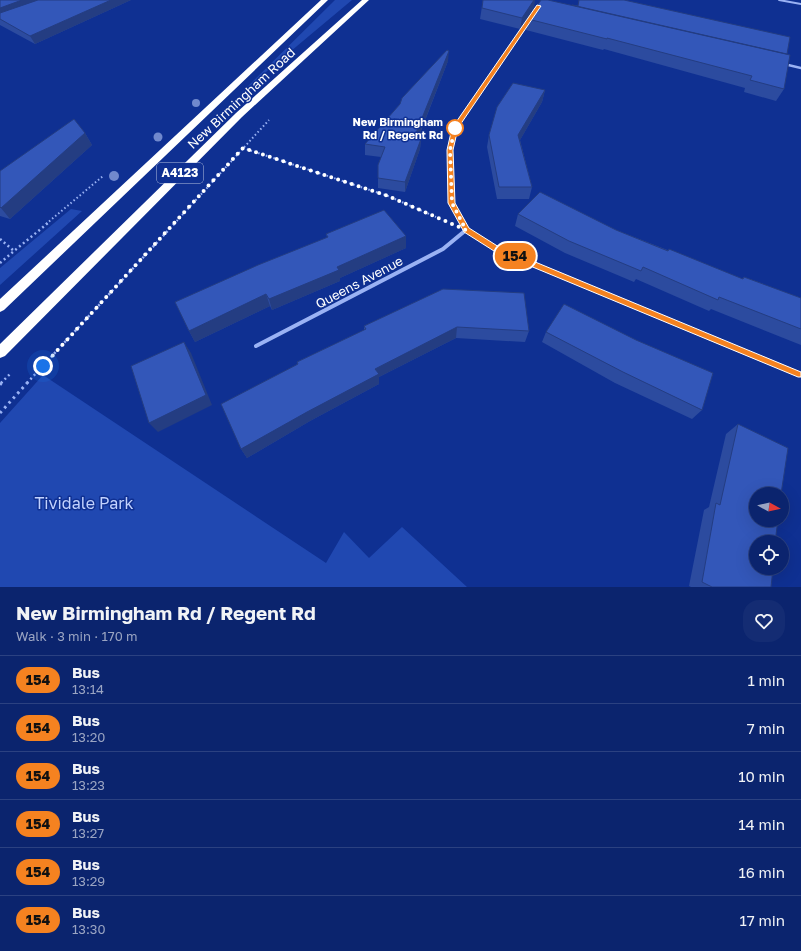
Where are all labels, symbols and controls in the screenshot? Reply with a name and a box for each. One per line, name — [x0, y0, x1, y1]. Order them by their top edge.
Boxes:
street label: New Birmingham Road — [184, 44, 298, 152]
place label: New Birmingham Rd / Regent Rd — [353, 115, 443, 141]
marker: New Birmingham Rd / Regent Rd — [446, 119, 464, 137]
road number: A4123 — [157, 163, 203, 183]
line badge: 154 — [492, 243, 538, 269]
text: 154 — [503, 247, 527, 264]
street label: Queens Avenue — [313, 252, 405, 312]
your location — [33, 356, 53, 376]
north arrow — [749, 487, 789, 527]
map controls — [749, 487, 789, 575]
park label: Tividale Park — [34, 493, 134, 513]
button: locate — [749, 535, 789, 575]
button: heart — [743, 600, 785, 642]
text: New Birmingham Rd / Regent Rd — [16, 601, 316, 624]
text: Walk · 3 min · 170 m — [16, 628, 137, 644]
text: Bus — [72, 663, 100, 681]
text: 154 — [26, 671, 50, 688]
text: 1 min — [747, 671, 785, 689]
text: 13:14 — [72, 681, 104, 697]
text: Bus — [72, 711, 100, 729]
text: 154 — [26, 719, 50, 736]
text: 7 min — [747, 719, 785, 737]
text: 13:20 — [72, 729, 105, 745]
text: Bus — [72, 759, 100, 777]
text: 154 — [26, 767, 50, 784]
text: 10 min — [738, 767, 785, 785]
text: 13:23 — [72, 777, 105, 793]
text: Bus — [72, 807, 100, 825]
text: 154 — [26, 815, 50, 832]
text: 14 min — [738, 815, 785, 833]
text: 13:27 — [72, 825, 104, 841]
text: Bus — [72, 855, 100, 873]
text: 154 — [26, 863, 50, 880]
text: 16 min — [738, 863, 785, 881]
text: 13:29 — [72, 873, 105, 889]
text: Bus — [72, 903, 100, 921]
text: 154 — [26, 911, 50, 928]
text: 17 min — [740, 911, 785, 929]
text: 13:30 — [72, 921, 105, 937]

